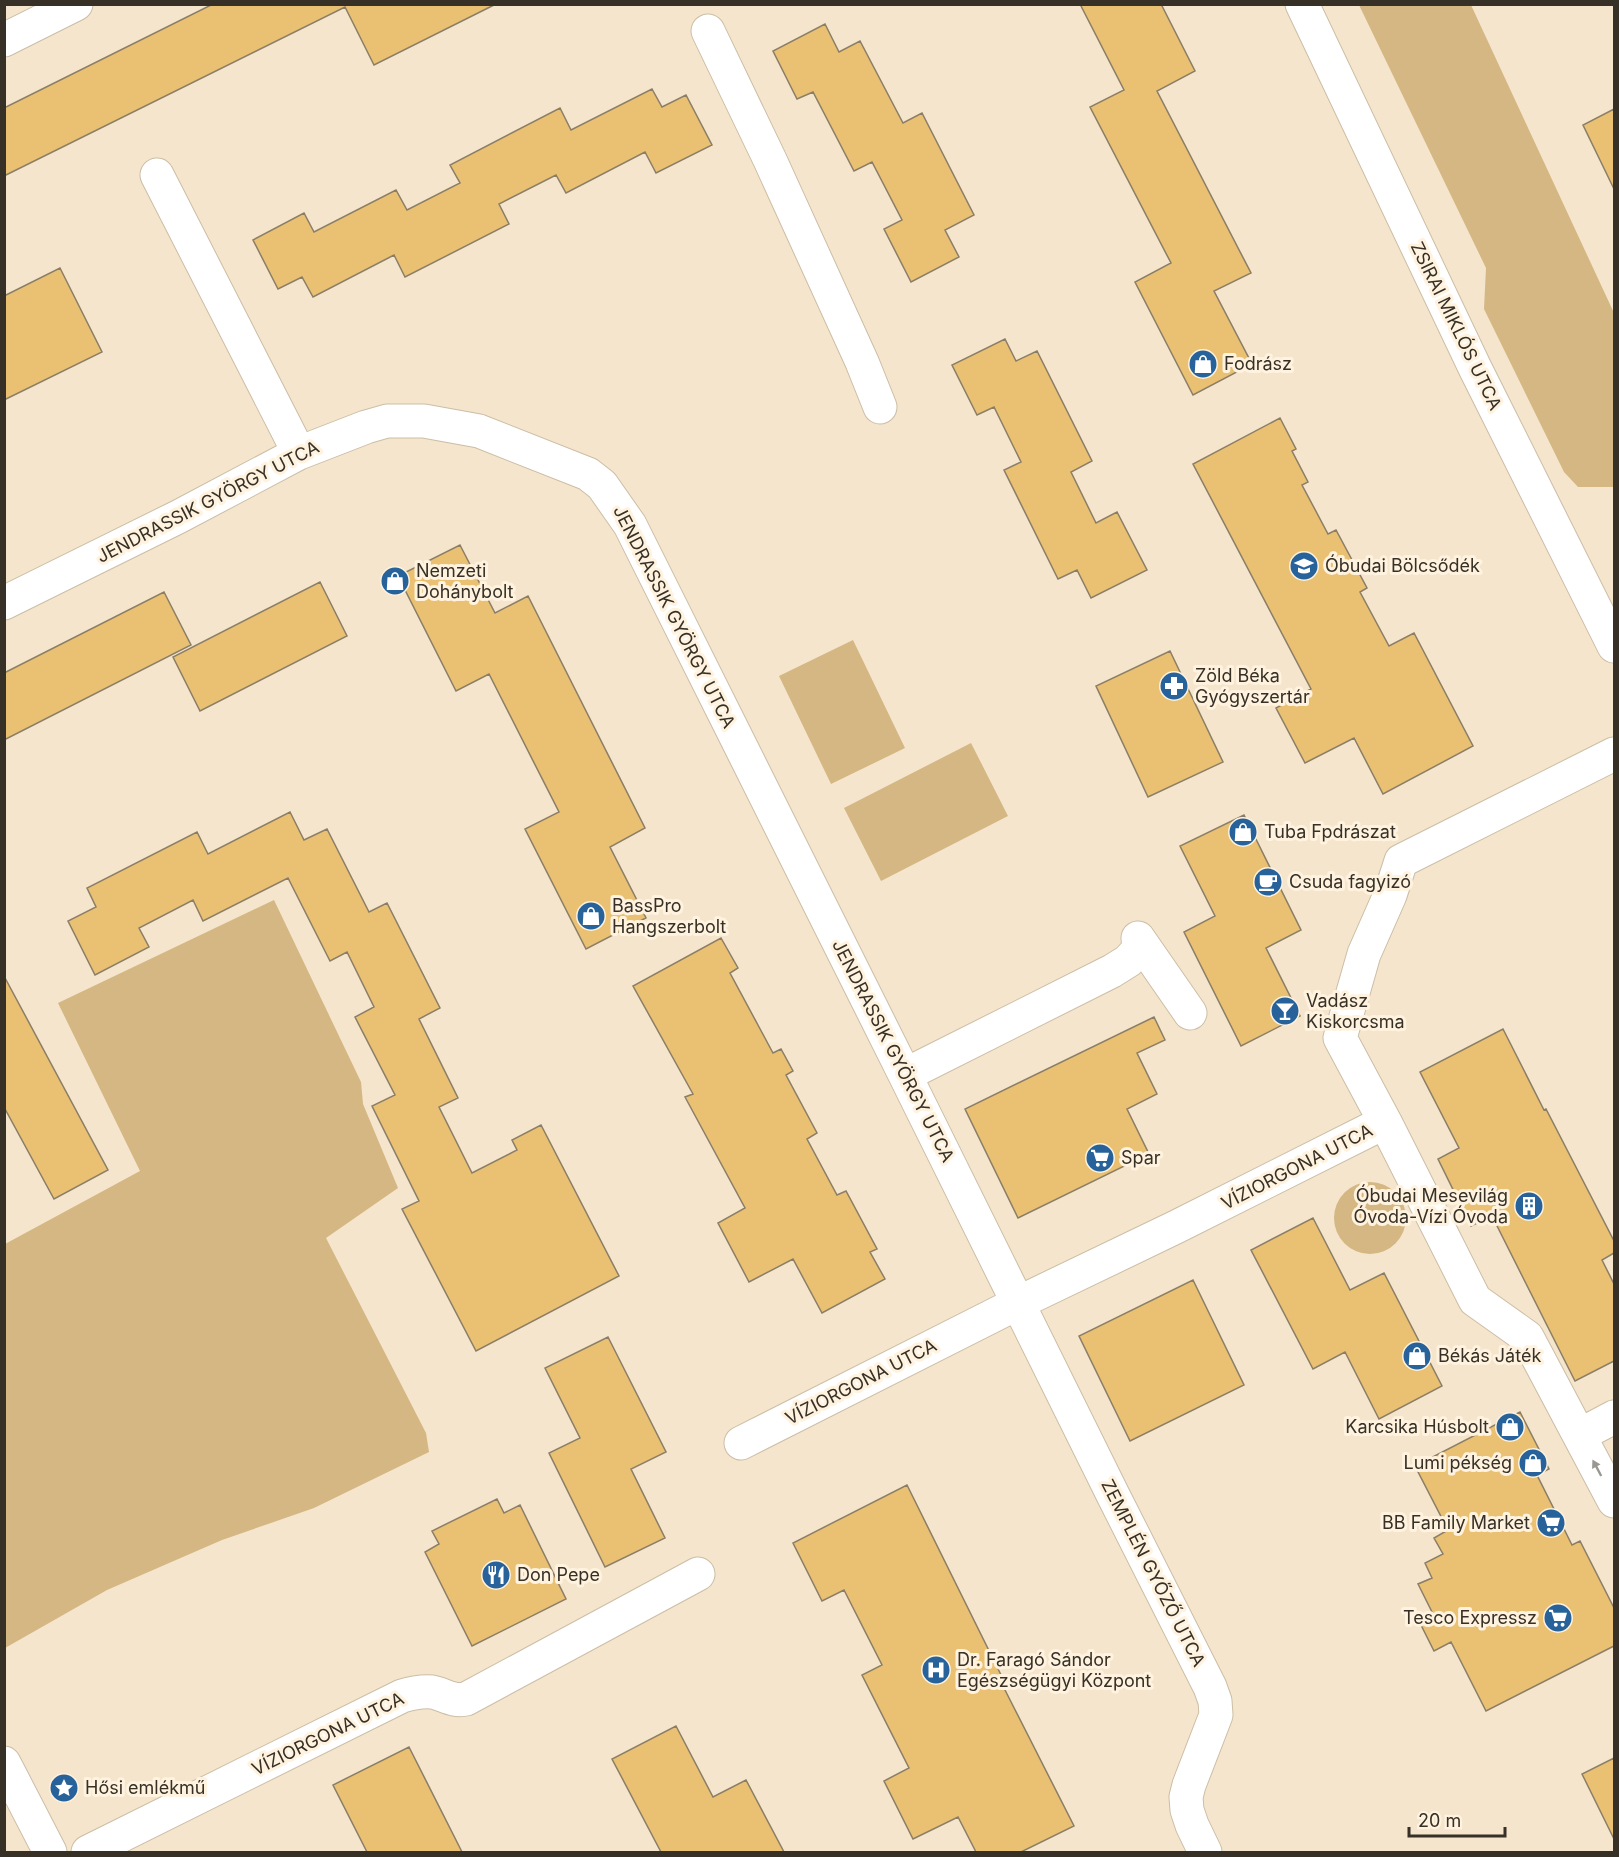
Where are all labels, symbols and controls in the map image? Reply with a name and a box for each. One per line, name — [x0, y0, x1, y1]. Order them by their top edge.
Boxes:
street label: ZSIRAI MIKLÓS UTCA — [1407, 238, 1507, 413]
shop icon: Fodrász — [1187, 348, 1219, 380]
place label: Fodrász — [1224, 353, 1292, 374]
street label: JENDRASSIK GYÖRGY UTCA — [93, 435, 322, 567]
street label: JENDRASSIK GYÖRGY UTCA — [609, 502, 741, 731]
school or university icon: Óbudai Bölcsődék — [1288, 550, 1320, 582]
place label: Óbudai Bölcsődék — [1325, 554, 1480, 576]
place label: Nemzeti Dohánybolt — [416, 560, 514, 602]
shop icon: Nemzeti Dohánybolt — [379, 565, 411, 597]
place label: Zöld Béka Gyógyszertár — [1195, 665, 1310, 707]
pharmacy icon: Zöld Béka Gyógyszertár — [1158, 670, 1190, 702]
shop icon: Tuba Fpdrászat — [1227, 816, 1259, 848]
place label: Tuba Fpdrászat — [1264, 821, 1396, 842]
cafe icon: Csuda fagyizó — [1252, 866, 1284, 898]
place label: Csuda fagyizó — [1289, 871, 1411, 892]
place label: BassPro Hangszerbolt — [612, 895, 726, 937]
shop icon: BassPro Hangszerbolt — [575, 900, 607, 932]
street label: JENDRASSIK GYÖRGY UTCA — [828, 936, 960, 1165]
place label: Vadász Kiskorcsma — [1306, 990, 1405, 1032]
bar icon: Vadász Kiskorcsma — [1269, 995, 1301, 1027]
street label: VÍZIORGONA UTCA — [1217, 1118, 1376, 1214]
supermarket icon: Spar — [1084, 1142, 1116, 1174]
place label: Spar — [1121, 1147, 1161, 1168]
place label: Óbudai Mesevilág Óvoda-Vízi Óvoda — [1354, 1184, 1508, 1227]
building icon: Óbudai Mesevilág Óvoda-Vízi Óvoda — [1513, 1190, 1545, 1222]
street label: VÍZIORGONA UTCA — [781, 1333, 940, 1429]
shop icon: Békás Játék — [1401, 1340, 1433, 1372]
place label: Békás Játék — [1438, 1345, 1541, 1366]
shop icon: Karcsika Húsbolt — [1494, 1411, 1526, 1443]
place label: Karcsika Húsbolt — [1345, 1416, 1489, 1437]
shop icon: Lumi pékség — [1517, 1447, 1549, 1479]
place label: Lumi pékség — [1404, 1452, 1512, 1473]
one-way arrow — [1592, 1459, 1602, 1476]
street label: ZEMPLÉN GYŐZŐ UTCA — [1097, 1475, 1211, 1670]
supermarket icon: BB Family Market — [1535, 1507, 1567, 1539]
place label: BB Family Market — [1382, 1512, 1530, 1533]
restaurant icon: Don Pepe — [480, 1559, 512, 1591]
place label: Don Pepe — [517, 1564, 600, 1585]
supermarket icon: Tesco Expressz — [1542, 1602, 1574, 1634]
place label: Tesco Expressz — [1403, 1607, 1537, 1628]
place label: Dr. Faragó Sándor Egészségügyi Központ — [957, 1649, 1151, 1691]
hospital icon: Dr. Faragó Sándor Egészségügyi Központ — [920, 1654, 952, 1686]
street label: VÍZIORGONA UTCA — [248, 1687, 407, 1780]
place icon: Hősi emlékmű — [48, 1772, 80, 1804]
place label: Hősi emlékmű — [85, 1777, 206, 1798]
scale bar — [1409, 1800, 1505, 1838]
text: 20 m — [1418, 1810, 1461, 1831]

